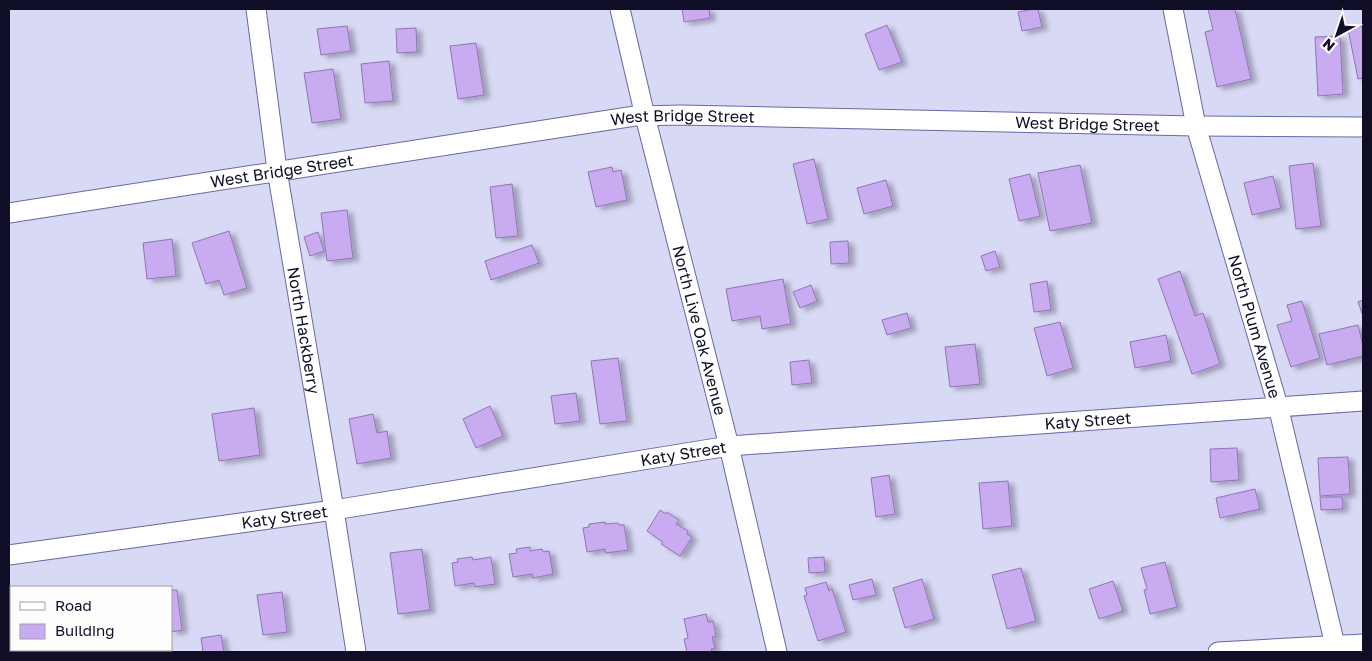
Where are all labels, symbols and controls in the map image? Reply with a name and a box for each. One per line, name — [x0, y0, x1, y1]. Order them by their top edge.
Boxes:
north arrow — [1312, 10, 1362, 60]
text: N — [1319, 35, 1338, 55]
street label: West Bridge Street — [609, 105, 755, 130]
street label: West Bridge Street — [1015, 112, 1160, 135]
street label: West Bridge Street — [209, 150, 355, 192]
street label: North Live Oak Avenue — [668, 243, 731, 417]
street label: North Plum Avenue — [1224, 252, 1285, 400]
street label: North Hackberry — [283, 265, 324, 396]
street label: Katy Street — [1044, 407, 1132, 434]
street label: Katy Street — [639, 437, 728, 470]
street label: Katy Street — [240, 501, 329, 533]
legend — [10, 586, 172, 651]
text: Road — [55, 596, 92, 614]
text: Building — [55, 621, 115, 639]

